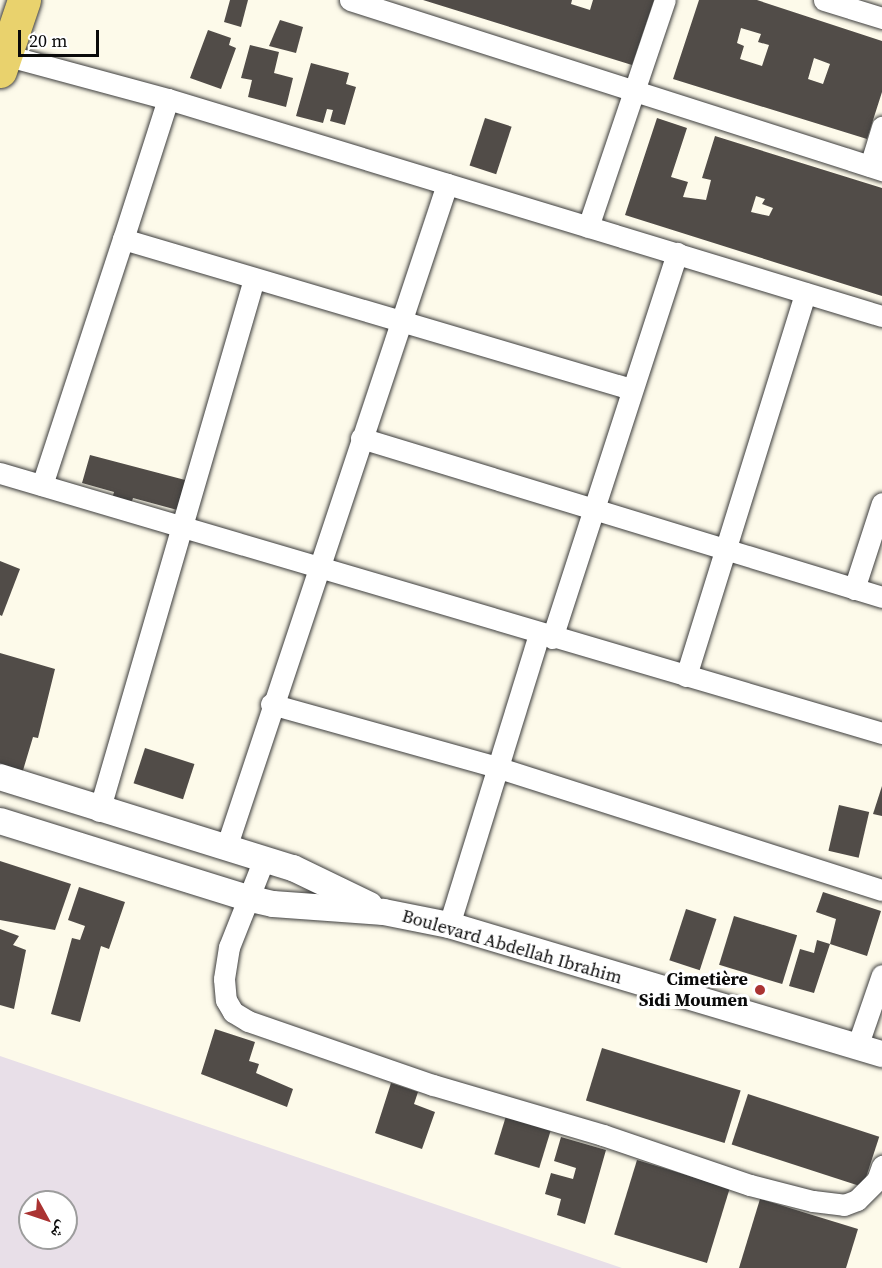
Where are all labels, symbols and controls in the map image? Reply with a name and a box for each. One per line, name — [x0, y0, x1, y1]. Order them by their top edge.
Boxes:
scale bar — [21, 18, 102, 56]
text: 20 m — [29, 28, 67, 53]
street label: Boulevard Abdellah Ibrahim — [399, 905, 625, 989]
place label: Cimetière Sidi Moumen — [639, 969, 748, 1012]
marker: Cimetière Sidi Moumen — [753, 983, 767, 997]
north arrow — [18, 1190, 78, 1250]
text: ش — [46, 1217, 74, 1244]

